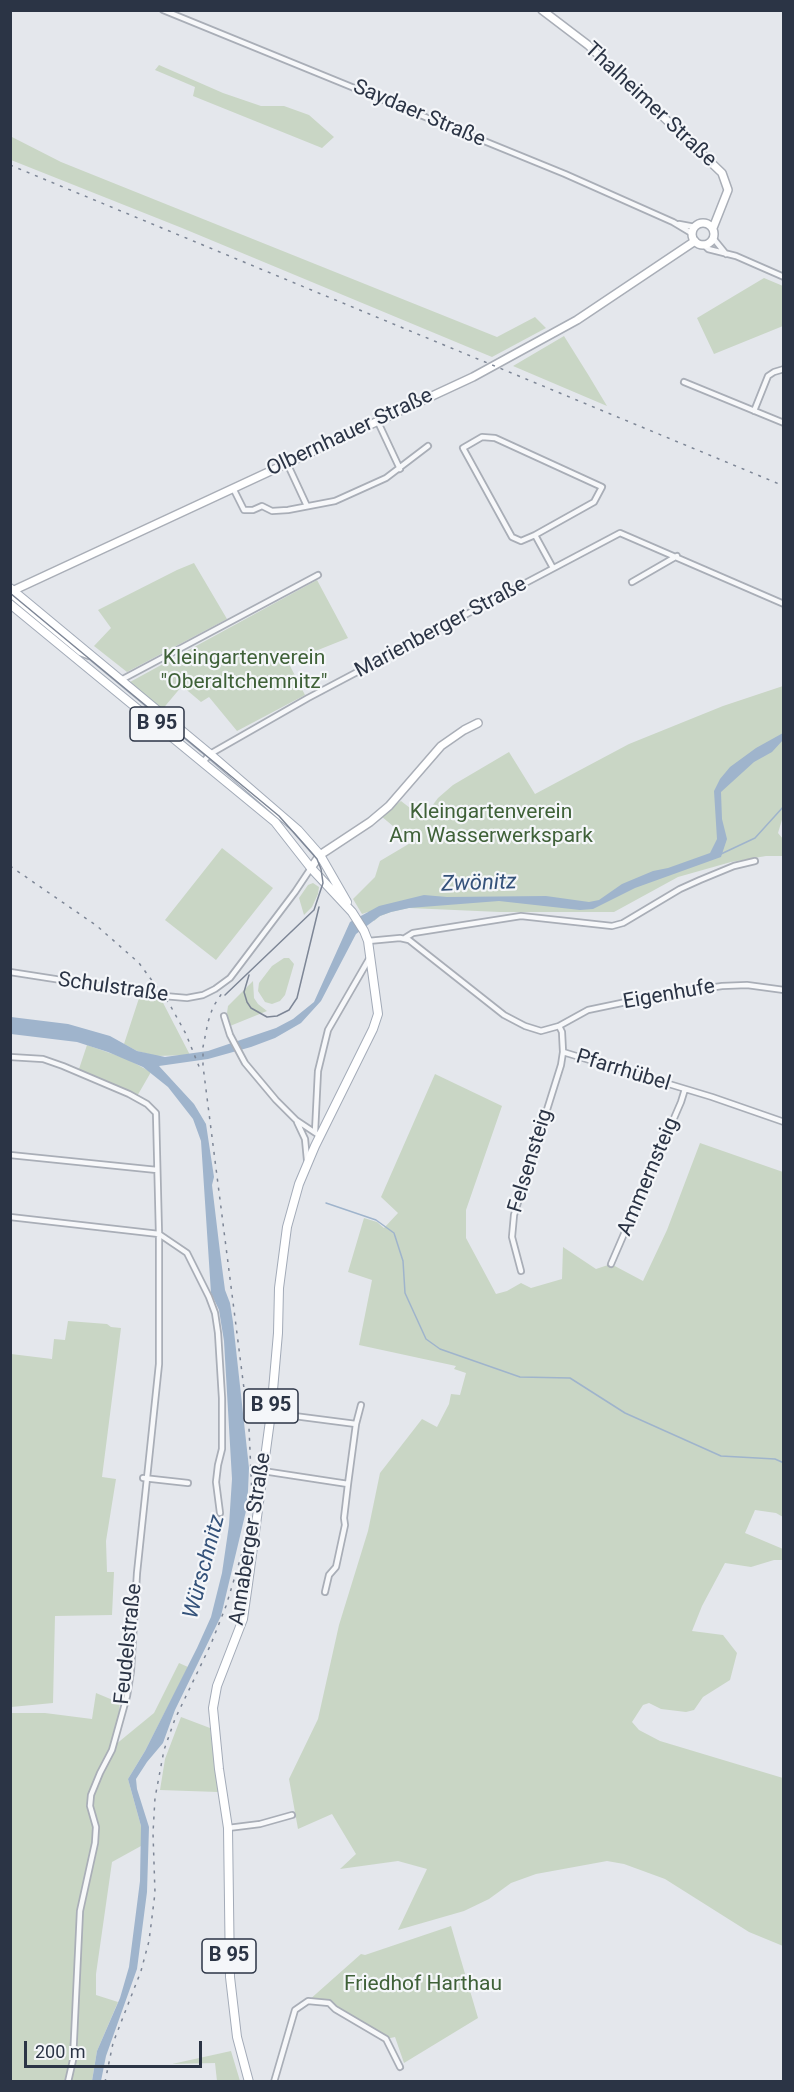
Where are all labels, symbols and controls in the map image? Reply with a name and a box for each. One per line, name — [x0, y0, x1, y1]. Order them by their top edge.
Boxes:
street label: Thalheimer Straße — [579, 37, 721, 173]
street label: Saydaer Straße — [349, 75, 489, 153]
street label: Olbernhauer Straße — [263, 383, 437, 483]
street label: Marienberger Straße — [351, 572, 531, 684]
park label: Kleingartenverein "Oberaltchemnitz" — [160, 646, 328, 696]
road number: B 95 — [130, 707, 184, 741]
park label: Kleingartenverein Am Wasserwerkspark — [389, 800, 593, 850]
water label: Zwönitz — [441, 869, 517, 899]
street label: Schulstraße — [56, 968, 170, 1008]
street label: Eigenhufe — [621, 975, 717, 1015]
street label: Pfarrhübel — [573, 1045, 673, 1097]
street label: Felsensteig — [503, 1106, 559, 1216]
street label: Ammernsteig — [613, 1114, 685, 1240]
road number: B 95 — [244, 1389, 298, 1423]
street label: Annaberger Straße — [225, 1451, 277, 1627]
water label: Würschnitz — [179, 1512, 231, 1622]
street label: Feudelstraße — [110, 1582, 148, 1706]
road number: B 95 — [202, 1939, 256, 1973]
park label: Friedhof Harthau — [344, 1972, 502, 1998]
scale bar — [27, 2029, 206, 2067]
text: 200 m — [35, 2041, 86, 2062]

